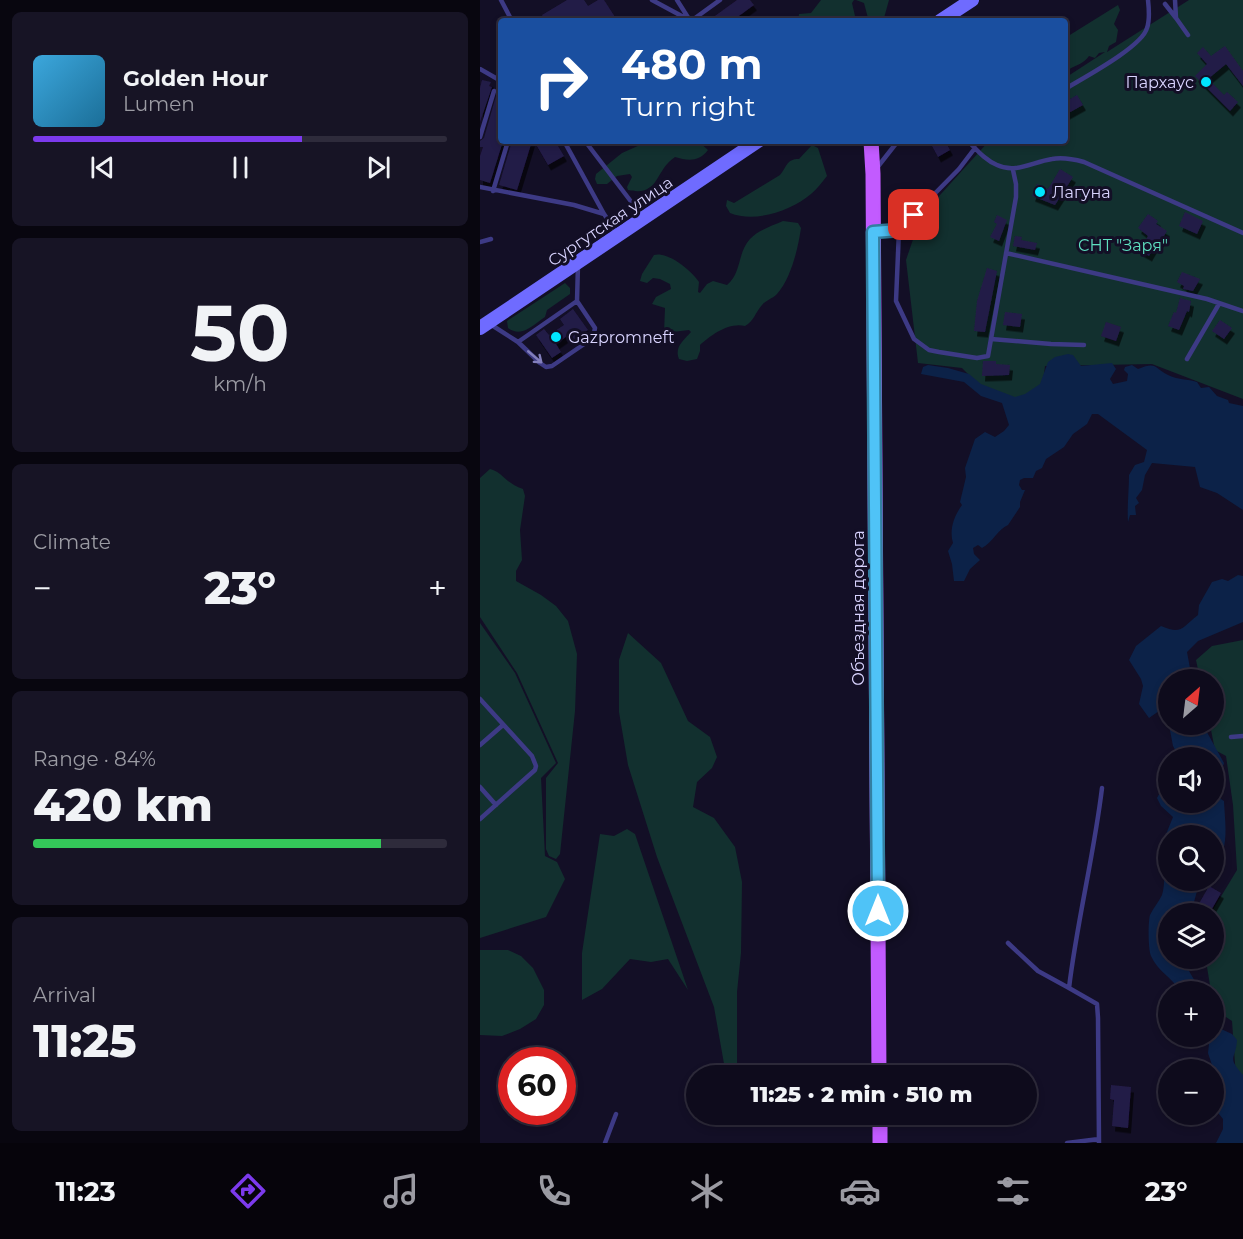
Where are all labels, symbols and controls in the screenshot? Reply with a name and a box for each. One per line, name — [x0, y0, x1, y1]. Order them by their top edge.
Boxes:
text: 480 m — [621, 38, 763, 90]
icon: right — [522, 42, 600, 120]
text: Golden Hour — [123, 65, 268, 92]
place label: Пархаус — [1125, 73, 1194, 92]
marker: Пархаус — [1199, 75, 1213, 89]
text: Turn right — [621, 90, 756, 123]
text: Lumen — [123, 92, 195, 116]
icon: previous — [86, 151, 119, 184]
icon: pause — [224, 151, 257, 184]
icon: next — [362, 151, 395, 184]
street label: Сургутская улица — [544, 173, 676, 270]
place label: Лагуна — [1052, 183, 1111, 202]
marker: Лагуна — [1033, 185, 1047, 199]
pin — [888, 189, 939, 240]
icon: arrive — [897, 198, 930, 231]
park label: СНТ "Заря" — [1078, 236, 1168, 255]
text: 50 — [190, 285, 290, 381]
place label: Gazpromneft — [568, 328, 675, 347]
marker: Gazpromneft — [549, 330, 563, 344]
one-way arrow — [527, 351, 543, 364]
text: km/h — [213, 372, 267, 396]
text: Climate — [33, 530, 111, 554]
street label: Объездная дорога — [849, 530, 868, 686]
text: 23° — [204, 560, 276, 615]
text: − — [33, 568, 52, 608]
text: + — [428, 568, 447, 608]
north arrow — [1158, 669, 1224, 735]
map controls — [1158, 669, 1224, 1125]
text: Range · 84% — [33, 747, 156, 771]
button: sound — [1158, 747, 1224, 813]
text: 420 km — [33, 777, 213, 832]
button: search — [1158, 825, 1224, 891]
position arrow — [846, 879, 910, 943]
button: layers — [1158, 903, 1224, 969]
button: + — [1158, 981, 1224, 1047]
text: Arrival — [33, 983, 96, 1007]
text: 11:25 — [33, 1013, 136, 1068]
speed limit sign: 60 — [498, 1047, 576, 1125]
button: − — [1158, 1059, 1224, 1125]
text: 11:25 · 2 min · 510 m — [751, 1081, 972, 1108]
icon: directions — [227, 1170, 269, 1212]
icon: music — [380, 1170, 422, 1212]
icon: phone — [533, 1170, 575, 1212]
icon: climate — [686, 1170, 728, 1212]
icon: car — [839, 1170, 881, 1212]
icon: filters — [992, 1170, 1034, 1212]
text: 11:23 — [56, 1175, 116, 1208]
text: 23° — [1145, 1175, 1187, 1208]

